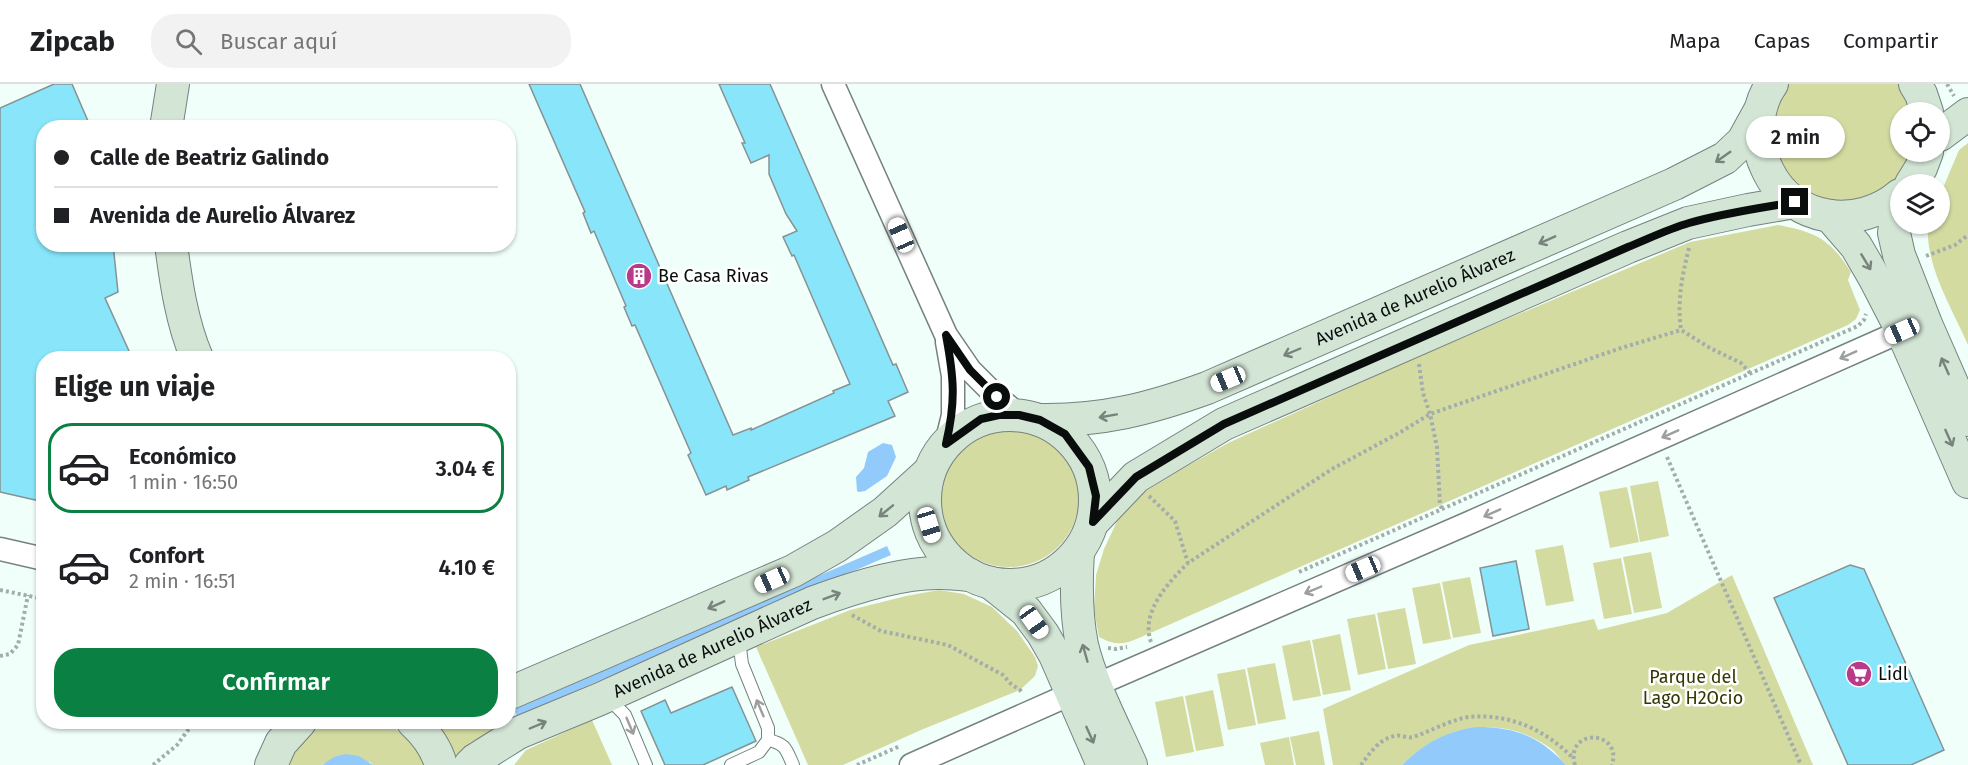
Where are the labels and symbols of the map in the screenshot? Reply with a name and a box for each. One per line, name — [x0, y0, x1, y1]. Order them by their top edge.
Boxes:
callout: 2 min — [1746, 115, 1844, 157]
one-way arrow — [1716, 151, 1732, 163]
route end — [1781, 188, 1808, 215]
car — [885, 215, 917, 255]
one-way arrow — [1539, 235, 1557, 247]
street label: Avenida de Aurelio Álvarez — [1312, 244, 1518, 350]
one-way arrow — [1860, 253, 1872, 270]
building icon: Be Casa Rivas — [624, 261, 654, 291]
place label: Be Casa Rivas — [658, 265, 768, 287]
car — [1882, 315, 1922, 347]
one-way arrow — [1283, 346, 1301, 358]
one-way arrow — [1839, 350, 1858, 361]
one-way arrow — [1938, 358, 1950, 376]
car — [1208, 364, 1248, 394]
route start — [983, 383, 1010, 410]
one-way arrow — [1099, 411, 1118, 422]
one-way arrow — [1661, 429, 1679, 440]
one-way arrow — [1944, 429, 1955, 447]
one-way arrow — [879, 504, 894, 518]
car — [915, 505, 943, 545]
one-way arrow — [1483, 508, 1501, 519]
car — [1343, 554, 1383, 584]
car — [752, 564, 792, 596]
one-way arrow — [1304, 585, 1322, 597]
one-way arrow — [822, 590, 841, 601]
street label: Avenida de Aurelio Álvarez — [610, 594, 815, 703]
one-way arrow — [707, 600, 725, 611]
car — [1016, 602, 1052, 642]
one-way arrow — [1079, 644, 1090, 663]
supermarket icon: Lidl — [1844, 659, 1874, 689]
place label: Lidl — [1878, 663, 1908, 685]
park label: Parque del Lago H2Ocio — [1643, 666, 1743, 709]
one-way arrow — [754, 700, 765, 718]
one-way arrow — [625, 717, 636, 735]
one-way arrow — [528, 719, 546, 730]
one-way arrow — [1085, 726, 1096, 744]

